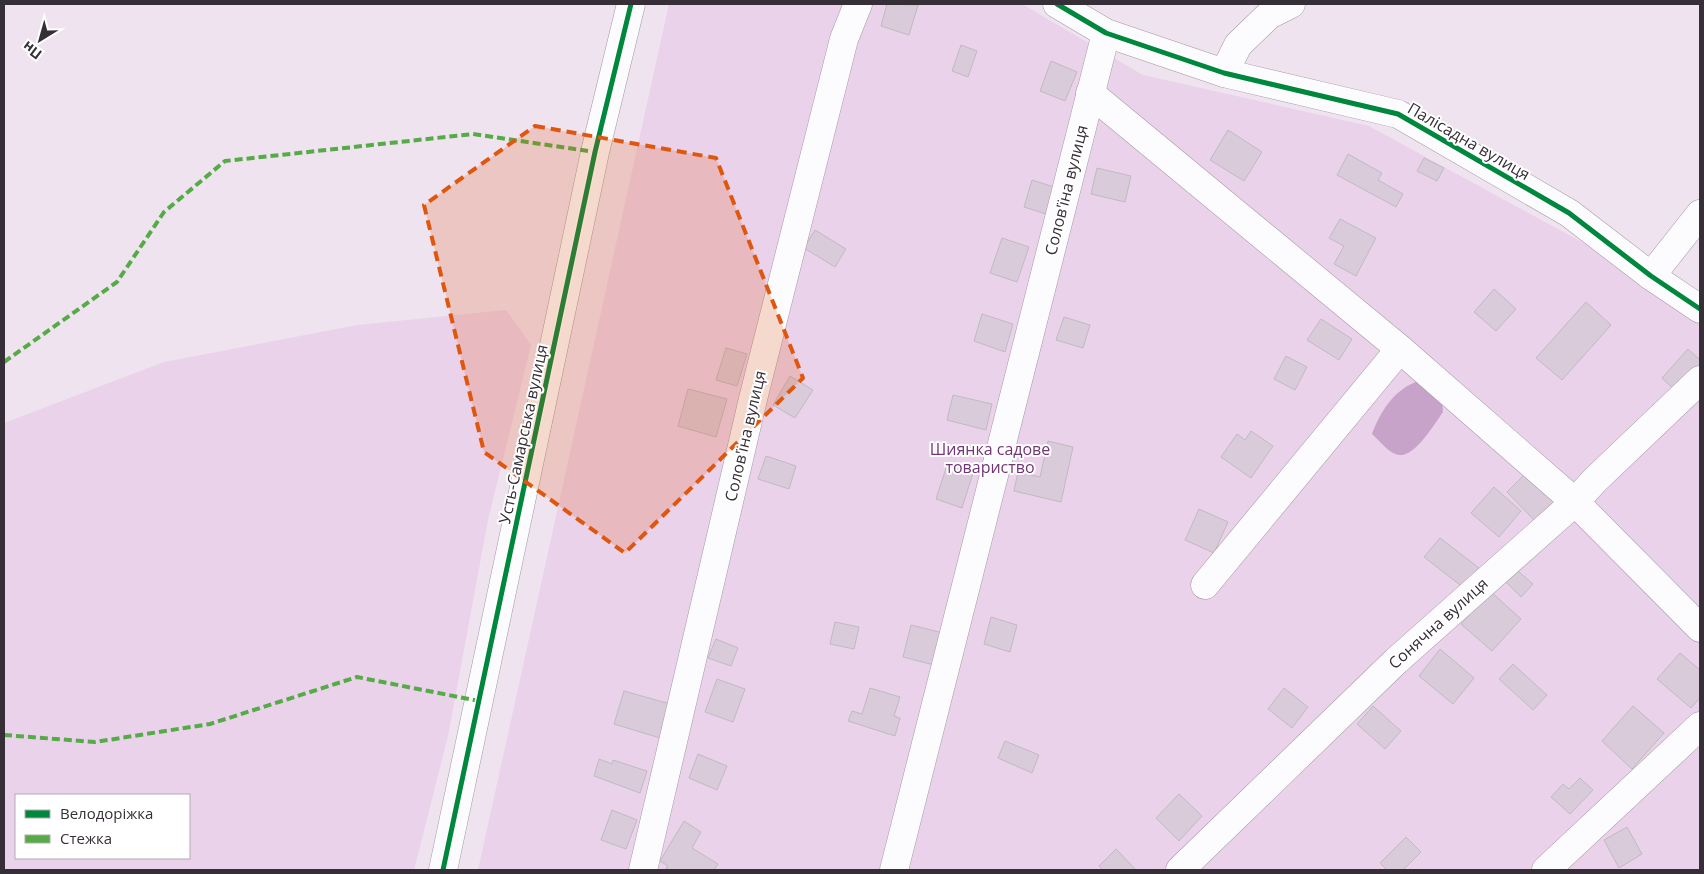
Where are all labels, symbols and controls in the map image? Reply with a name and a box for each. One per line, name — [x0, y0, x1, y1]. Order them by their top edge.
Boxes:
north arrow — [15, 15, 65, 65]
text: Пн — [18, 37, 45, 64]
street label: Палісадна вулиця — [1404, 97, 1534, 185]
street label: Солов'їна вулиця — [1039, 122, 1093, 258]
street label: Усть-Самарська вулиця — [493, 342, 553, 526]
street label: Солов'їна вулиця — [719, 368, 771, 504]
park label: Шиянка садове товариство — [930, 438, 1050, 478]
street label: Сонячна вулиця — [1383, 572, 1493, 674]
legend — [15, 794, 190, 859]
text: Велодоріжка — [60, 803, 153, 823]
text: Стежка — [60, 828, 112, 848]

